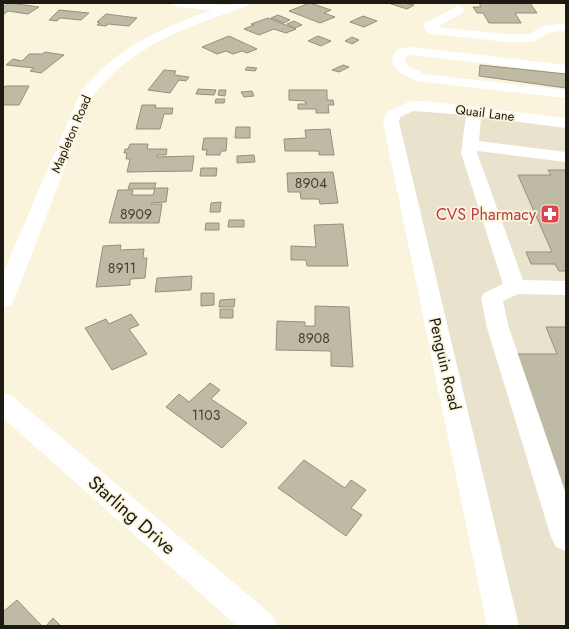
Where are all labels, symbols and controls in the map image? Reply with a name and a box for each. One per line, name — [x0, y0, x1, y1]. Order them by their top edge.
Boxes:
street label: Mapleton Road — [46, 92, 96, 176]
street label: Quail Lane — [454, 100, 516, 126]
house number: 8904 — [295, 173, 327, 193]
place label: CVS Pharmacy — [436, 203, 537, 226]
pharmacy icon: CVS Pharmacy — [539, 203, 561, 225]
house number: 8909 — [120, 204, 152, 224]
house number: 8911 — [108, 258, 136, 278]
street label: Penguin Road — [423, 315, 467, 413]
house number: 8908 — [298, 328, 330, 348]
house number: 1103 — [192, 405, 221, 425]
street label: Starling Drive — [82, 469, 182, 561]

